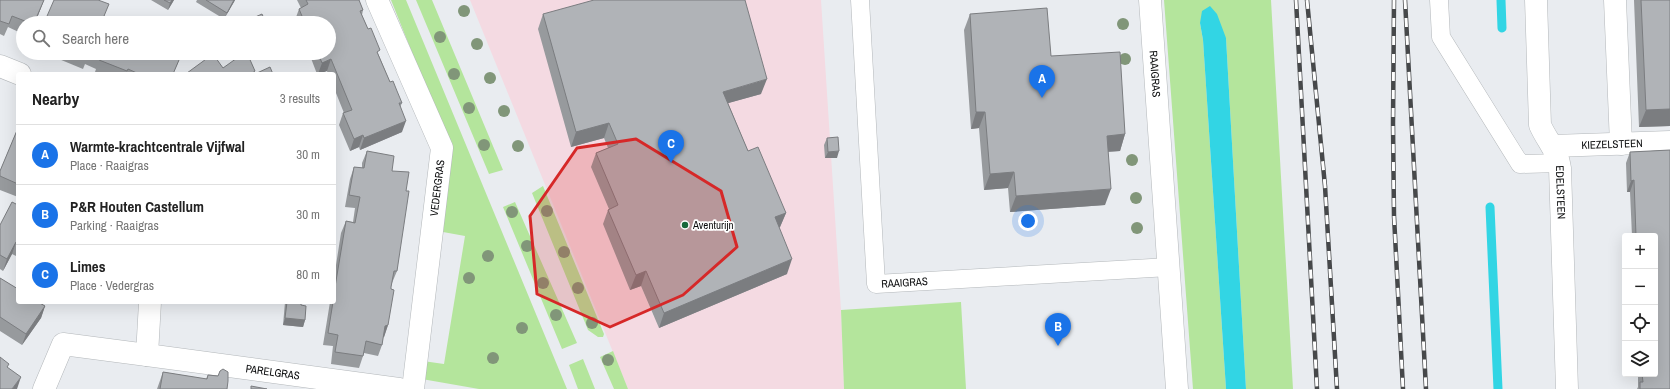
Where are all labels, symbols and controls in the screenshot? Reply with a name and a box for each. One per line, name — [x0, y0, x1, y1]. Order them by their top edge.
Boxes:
search box — [16, 16, 336, 60]
icon: search — [30, 27, 52, 49]
text: Search here — [62, 28, 129, 49]
street label: RAAIGRAS — [1147, 50, 1164, 98]
pin: A — [1029, 65, 1055, 98]
text: Nearby — [32, 87, 79, 110]
text: 3 results — [280, 90, 320, 107]
pin: C — [658, 130, 684, 163]
text: Warmte-krachtcentrale Vijfwal — [70, 136, 245, 157]
street label: KIEZELSTEEN — [1581, 136, 1643, 152]
text: A — [41, 146, 49, 163]
text: 30 m — [296, 146, 320, 163]
text: Place · Raaigras — [70, 157, 149, 174]
street label: VEDERGRAS — [427, 159, 447, 217]
street label: EDELSTEEN — [1553, 165, 1569, 219]
text: P&R Houten Castellum — [70, 196, 204, 217]
text: B — [41, 206, 49, 223]
text: 30 m — [296, 206, 320, 223]
your location — [1018, 211, 1038, 231]
text: Parking · Raaigras — [70, 217, 159, 234]
place label: Aventurijn — [692, 218, 733, 232]
marker: Aventurijn — [680, 220, 690, 230]
map controls — [1622, 233, 1658, 377]
button: + — [1622, 233, 1658, 269]
text: Limes — [70, 256, 106, 277]
text: C — [41, 266, 49, 283]
text: 80 m — [296, 266, 320, 283]
button: − — [1622, 269, 1658, 305]
street label: RAAIGRAS — [881, 274, 928, 291]
text: Place · Vedergras — [70, 277, 154, 294]
button: locate — [1622, 305, 1658, 341]
pin: B — [1045, 313, 1071, 346]
button: layers — [1622, 341, 1658, 377]
street label: PARELGRAS — [245, 361, 301, 383]

